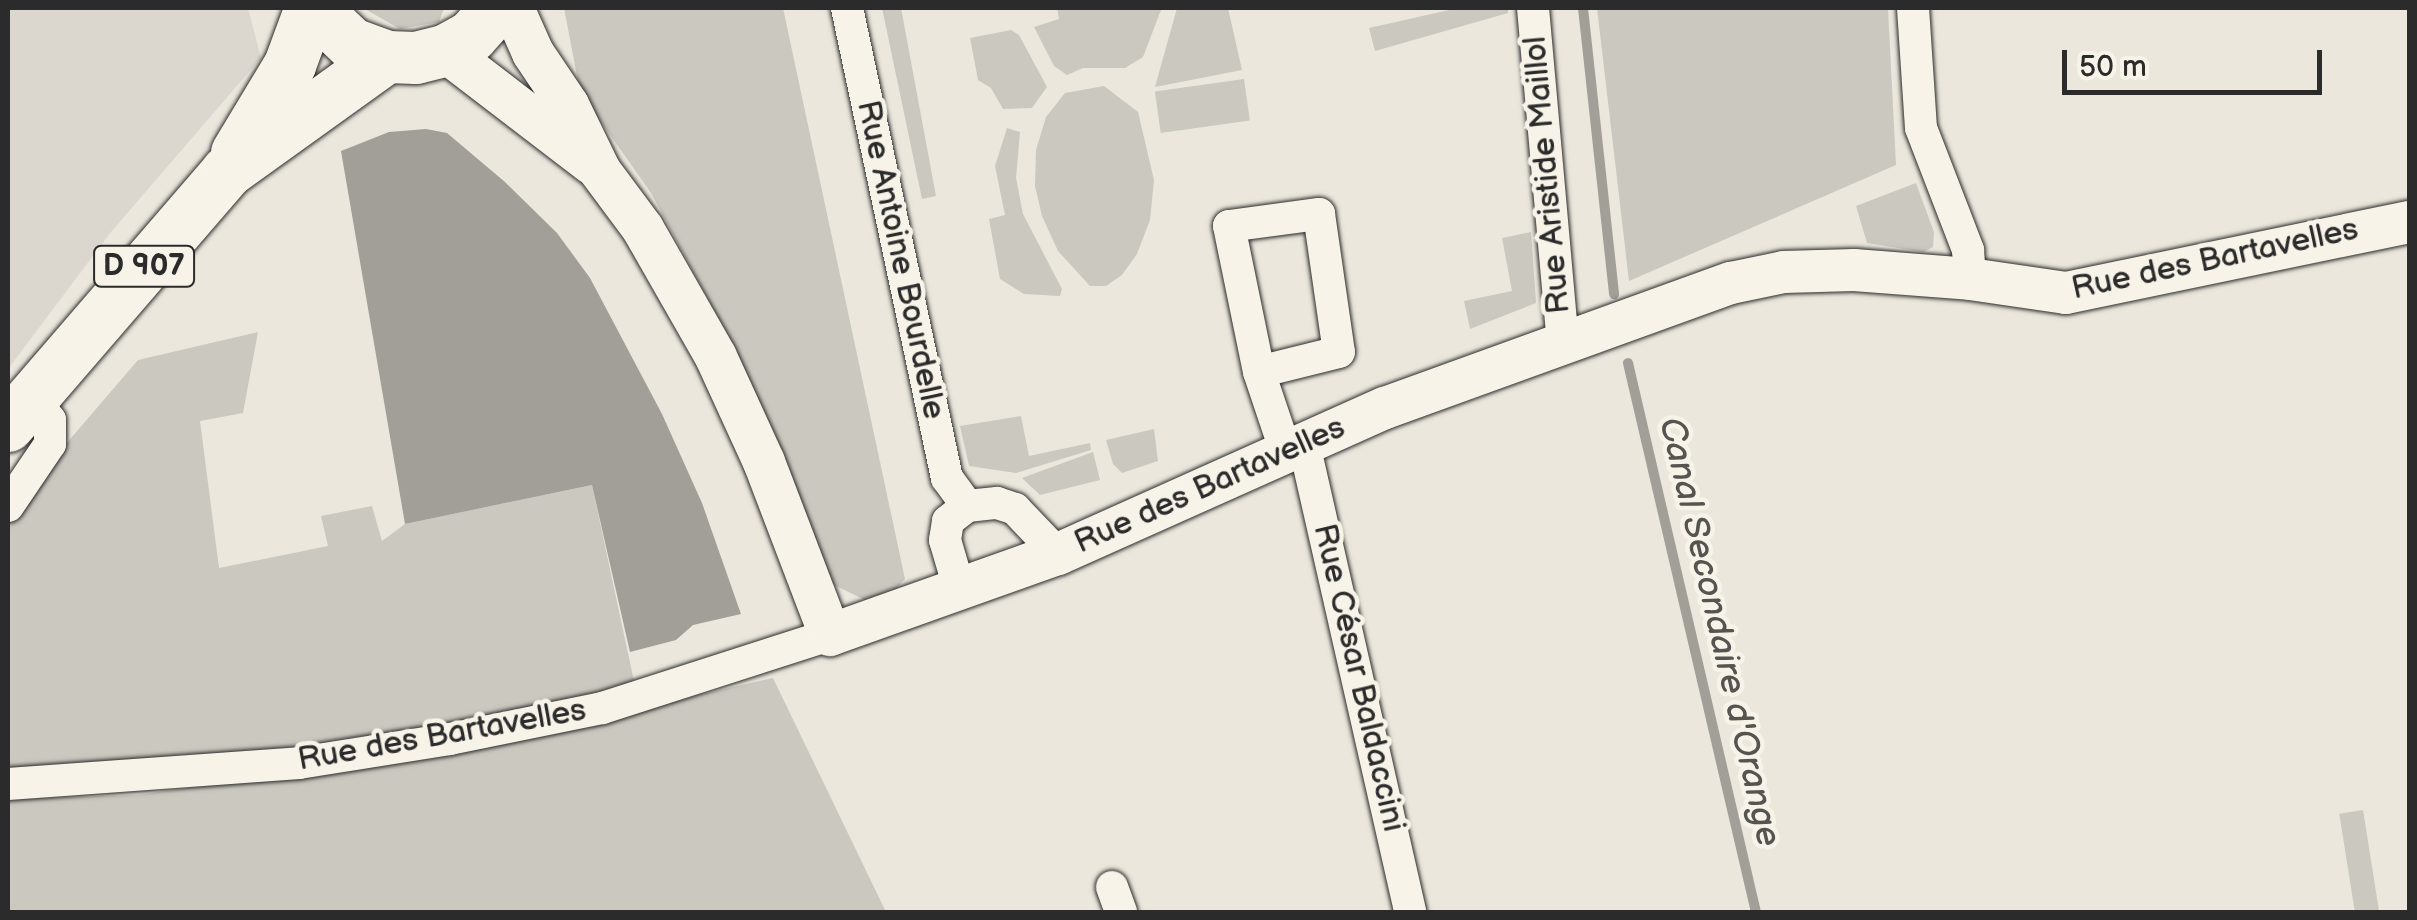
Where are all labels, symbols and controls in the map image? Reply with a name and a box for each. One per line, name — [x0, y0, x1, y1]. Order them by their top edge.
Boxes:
scale bar — [2067, 30, 2327, 92]
street label: Rue Aristide Maillol — [1517, 35, 1579, 315]
text: 50 m — [2079, 49, 2147, 85]
street label: Rue Antoine Bourdelle — [847, 97, 953, 423]
street label: Rue des Bartavelles — [2068, 211, 2362, 309]
road number: D 907 — [92, 241, 196, 291]
street label: Rue des Bartavelles — [1069, 409, 1351, 563]
water label: Canal Secondaire d'Orange — [1649, 413, 1789, 851]
street label: Rue César Baldaccini — [1304, 520, 1412, 836]
street label: Rue des Bartavelles — [295, 692, 589, 780]

